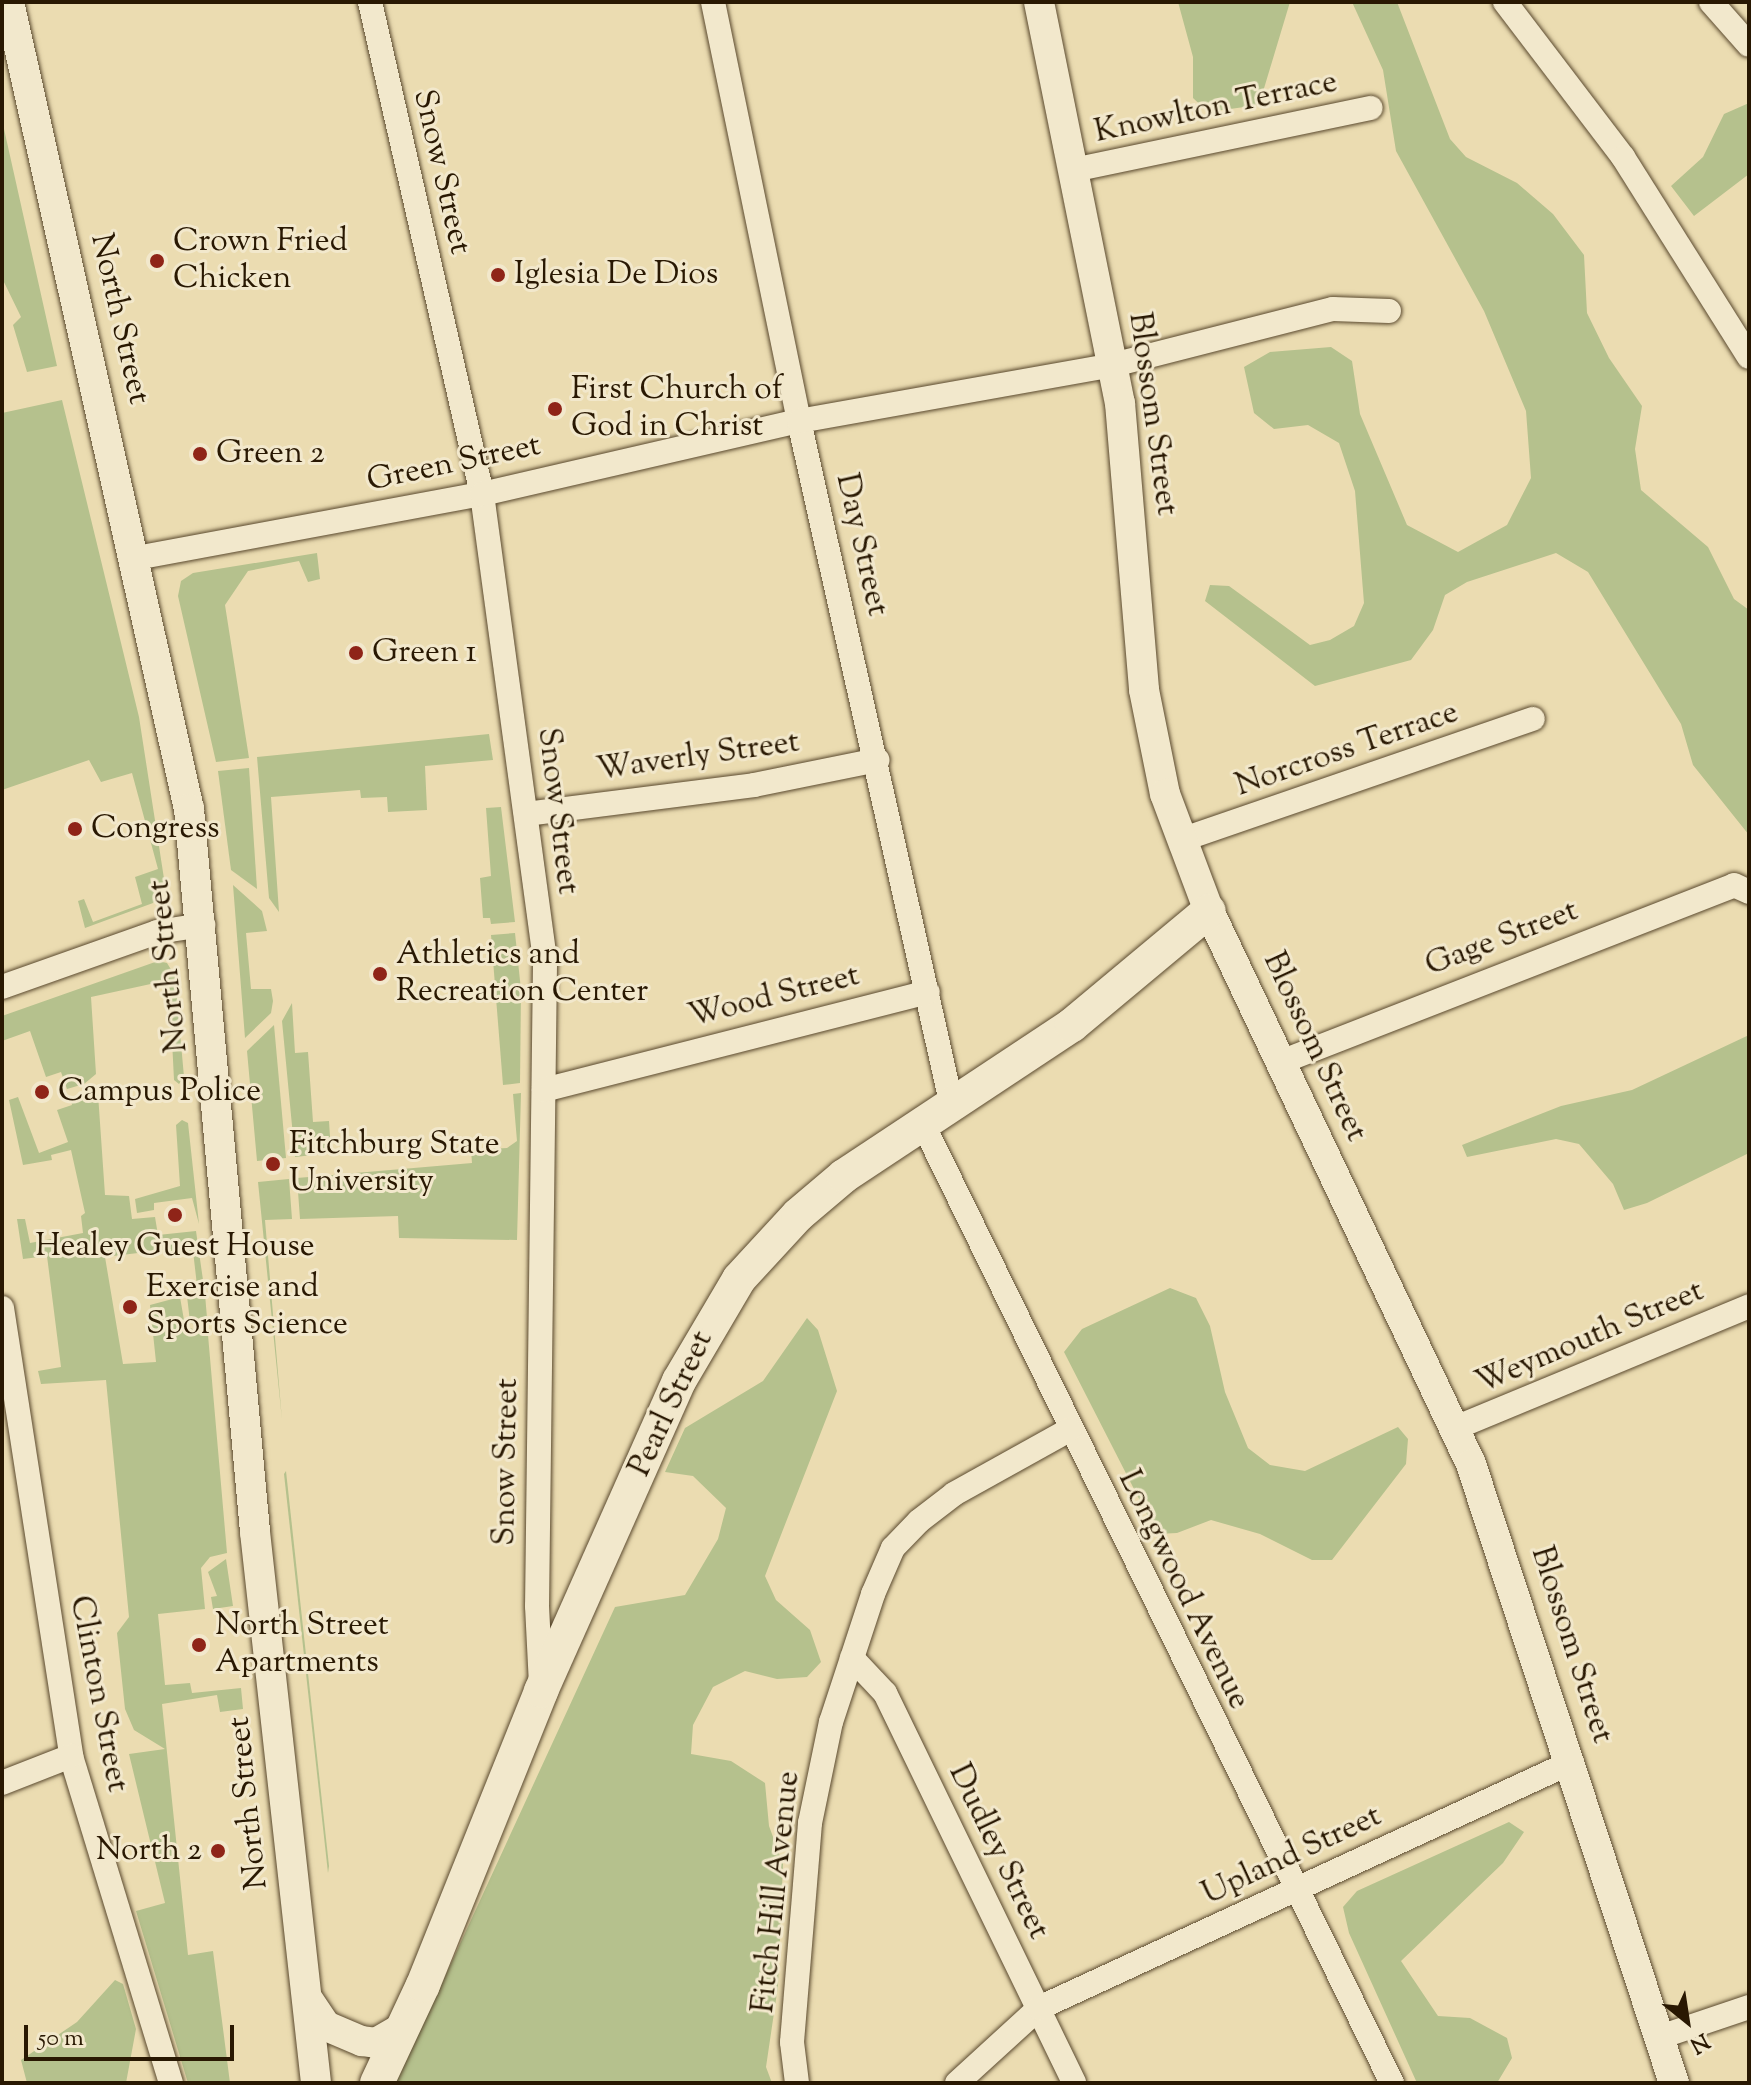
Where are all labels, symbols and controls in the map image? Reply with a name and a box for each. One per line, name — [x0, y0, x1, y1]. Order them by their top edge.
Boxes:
street label: Knowlton Terrace — [1091, 64, 1341, 152]
street label: Snow Street — [403, 86, 479, 258]
place label: Crown Fried Chicken — [173, 224, 348, 299]
street label: North Street — [81, 230, 157, 408]
marker: Crown Fried Chicken — [148, 252, 166, 270]
place label: Iglesia De Dios — [514, 256, 718, 294]
marker: Iglesia De Dios — [489, 266, 507, 284]
street label: Blossom Street — [1119, 310, 1185, 518]
place label: First Church of God in Christ — [571, 372, 783, 447]
marker: First Church of God in Christ — [546, 400, 564, 418]
street label: Green Street — [364, 427, 544, 501]
place label: Green 2 — [216, 435, 325, 473]
marker: Green 2 — [191, 445, 209, 463]
street label: Day Street — [826, 470, 896, 620]
place label: Green 1 — [372, 634, 477, 672]
marker: Green 1 — [347, 644, 365, 662]
street label: Norcross Terrace — [1231, 694, 1463, 806]
street label: Waverly Street — [594, 724, 802, 790]
street label: Snow Street — [528, 725, 586, 897]
place label: Congress — [91, 810, 220, 848]
marker: Congress — [66, 820, 84, 838]
street label: North Street — [141, 878, 197, 1054]
street label: Gage Street — [1420, 892, 1584, 986]
place label: Athletics and Recreation Center — [396, 937, 648, 1012]
street label: Blossom Street — [1253, 946, 1375, 1148]
street label: Wood Street — [684, 957, 864, 1037]
marker: Athletics and Recreation Center — [371, 965, 389, 983]
place label: Campus Police — [58, 1073, 261, 1111]
marker: Campus Police — [33, 1083, 51, 1101]
place label: Fitchburg State University — [289, 1127, 500, 1202]
marker: Fitchburg State University — [264, 1155, 282, 1173]
marker: Healey Guest House — [166, 1206, 184, 1224]
place label: Healey Guest House — [35, 1228, 315, 1266]
place label: Exercise and Sports Science — [146, 1270, 348, 1345]
street label: Weymouth Street — [1470, 1273, 1710, 1403]
marker: Exercise and Sports Science — [121, 1298, 139, 1316]
street label: Pearl Street — [622, 1325, 722, 1483]
street label: Snow Street — [486, 1378, 528, 1546]
street label: Longwood Avenue — [1109, 1464, 1257, 1716]
street label: Blossom Street — [1521, 1542, 1621, 1748]
street label: Clinton Street — [60, 1593, 136, 1795]
place label: North Street Apartments — [215, 1608, 389, 1683]
marker: North Street Apartments — [190, 1636, 208, 1654]
street label: North Street — [221, 1715, 277, 1891]
street label: Dudley Street — [939, 1758, 1057, 1946]
street label: Fitch Hill Avenue — [745, 1769, 809, 2015]
street label: Upland Street — [1196, 1798, 1388, 1914]
place label: North 2 — [96, 1832, 202, 1870]
marker: North 2 — [209, 1842, 227, 1860]
north arrow — [1647, 1981, 1727, 2061]
scale bar — [28, 2009, 238, 2059]
text: 50 m — [38, 2022, 84, 2056]
text: N — [1683, 2024, 1715, 2060]

